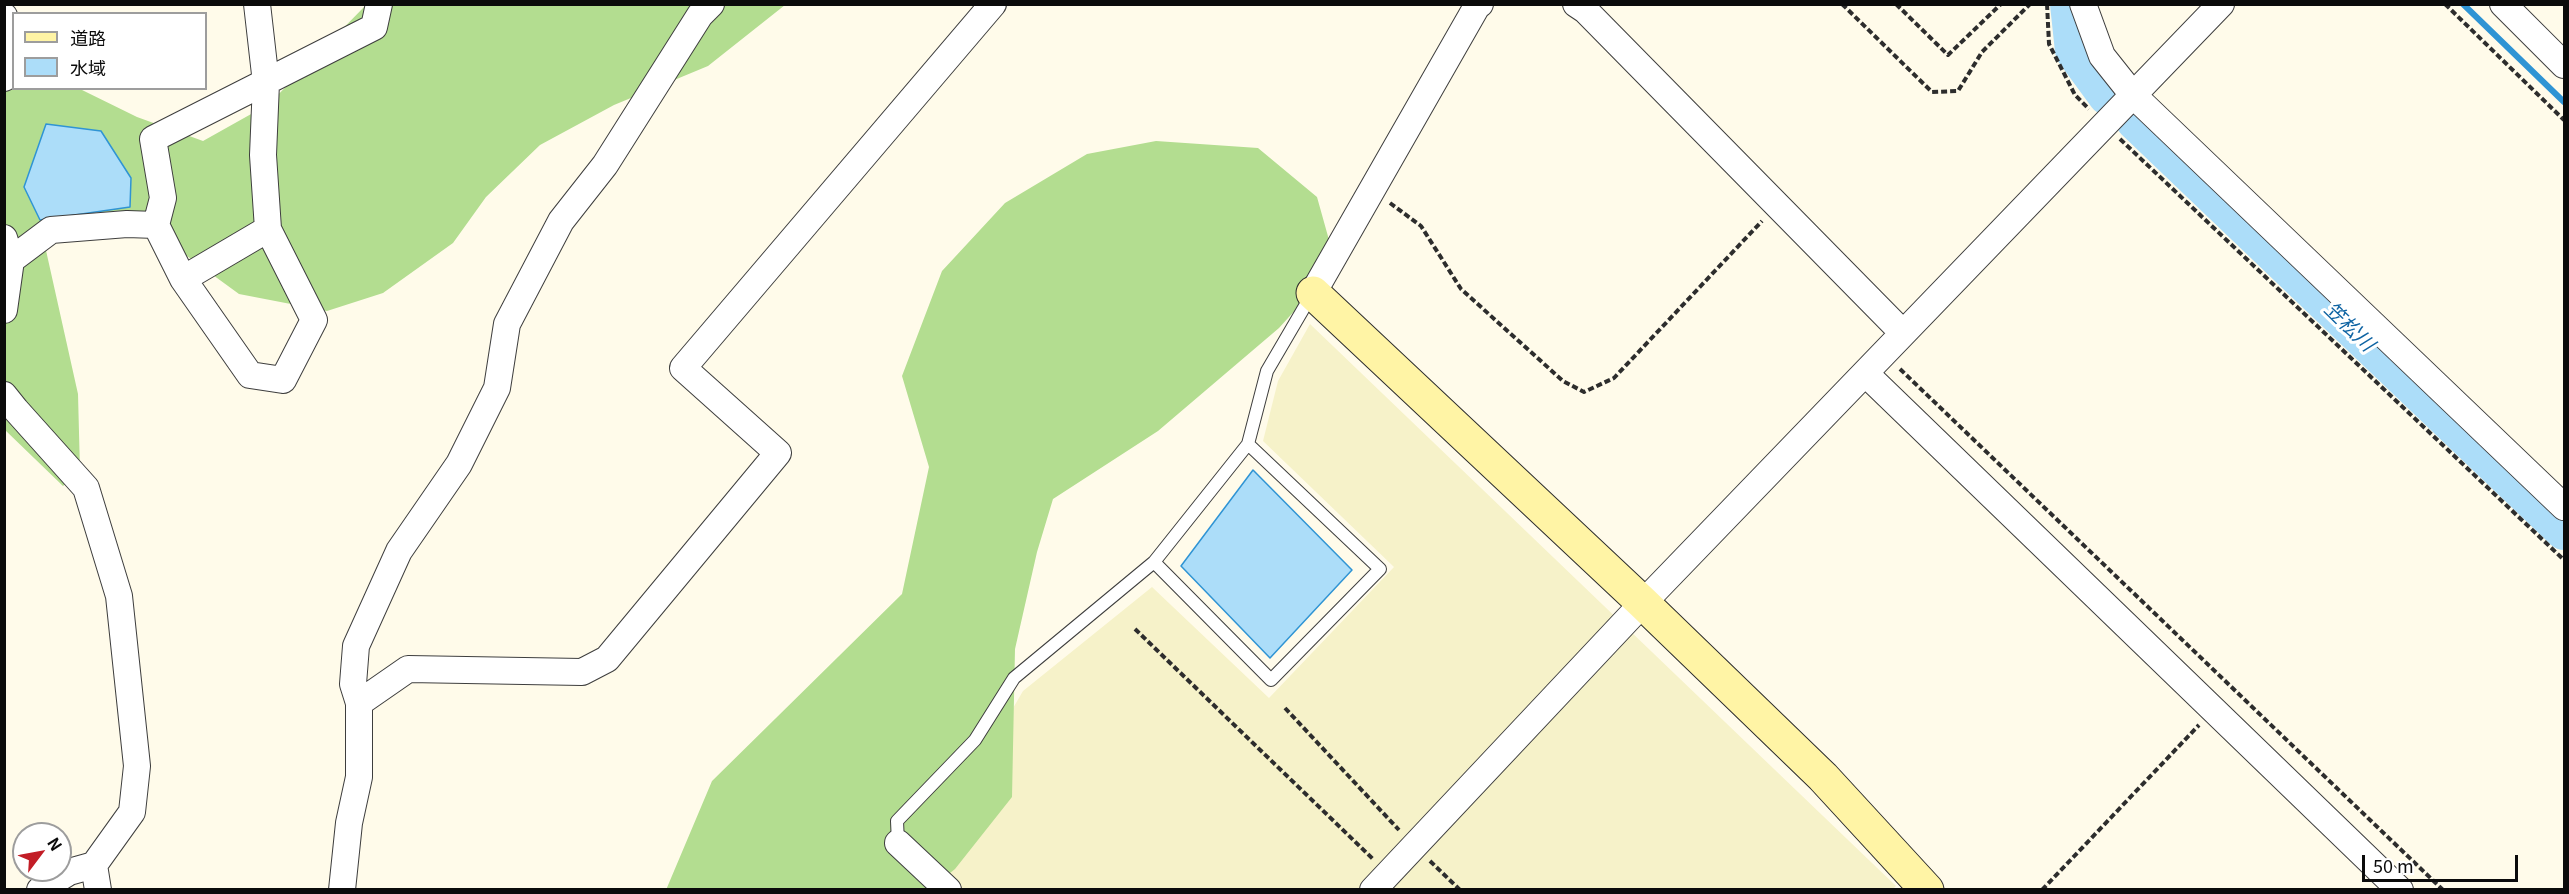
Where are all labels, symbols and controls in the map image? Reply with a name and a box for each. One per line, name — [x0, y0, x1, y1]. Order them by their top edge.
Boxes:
legend — [12, 12, 207, 90]
text: 道路 — [70, 24, 106, 50]
text: 水域 — [70, 54, 106, 80]
water label: 笠松川 — [2320, 297, 2380, 355]
north arrow — [12, 822, 72, 882]
text: N — [42, 832, 69, 855]
scale bar — [2365, 843, 2521, 881]
text: 50 m — [2373, 852, 2414, 878]

